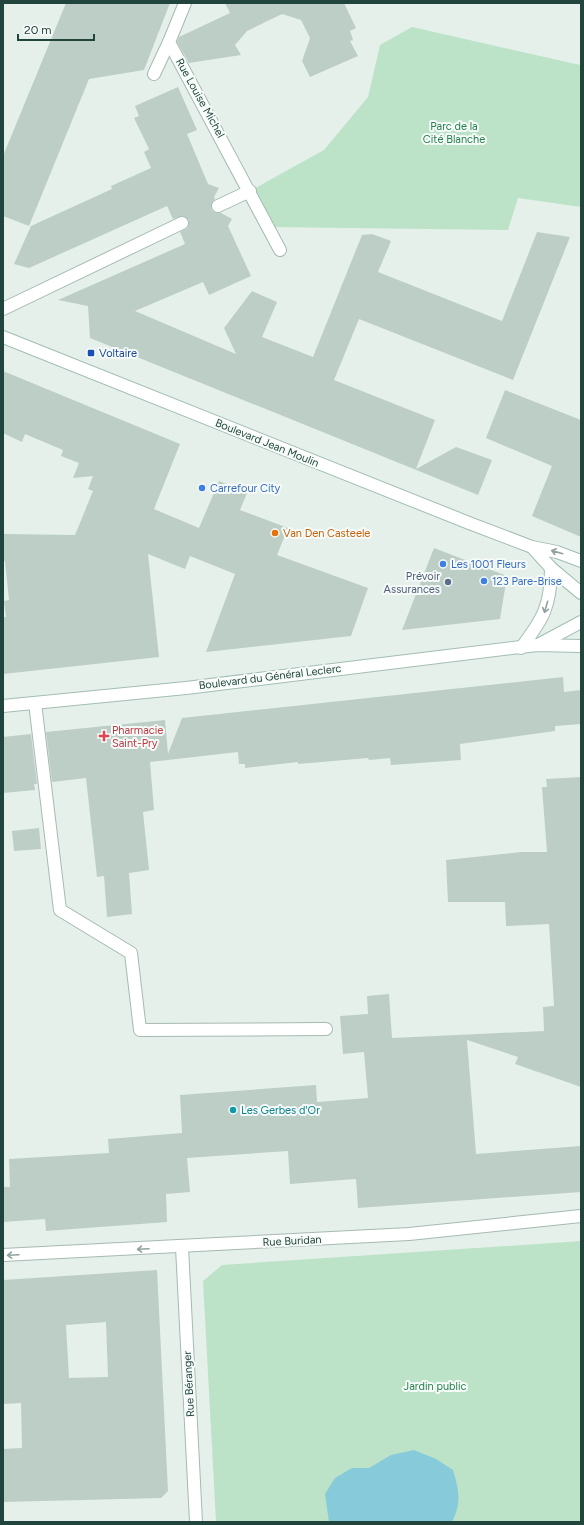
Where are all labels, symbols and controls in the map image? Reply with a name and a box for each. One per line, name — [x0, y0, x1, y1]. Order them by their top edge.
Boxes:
scale bar — [18, 16, 94, 42]
text: 20 m — [24, 23, 52, 37]
street label: Rue Louise Michel — [173, 56, 227, 140]
park label: Parc de la Cité Blanche — [423, 120, 485, 146]
place label: Voltaire — [99, 347, 137, 360]
marker: Voltaire — [86, 348, 96, 358]
street label: Boulevard Jean Moulin — [213, 416, 321, 470]
place label: Carrefour City — [210, 482, 281, 495]
marker: Carrefour City — [197, 483, 207, 493]
place label: Van Den Casteele — [283, 527, 370, 540]
marker: Van Den Casteele — [270, 528, 280, 538]
one-way arrow — [551, 548, 564, 556]
place label: Les 1001 Fleurs — [451, 558, 526, 571]
marker: Les 1001 Fleurs — [438, 559, 448, 569]
place label: Prévoir Assurances — [384, 570, 440, 596]
place label: 123 Pare-Brise — [492, 575, 562, 588]
marker: 123 Pare-Brise — [479, 576, 489, 586]
marker: Prévoir Assurances — [443, 577, 453, 587]
one-way arrow — [542, 600, 549, 613]
street label: Boulevard du Général Leclerc — [198, 662, 342, 692]
place label: Pharmacie Saint-Pry — [112, 724, 163, 750]
marker: Pharmacie Saint-Pry — [99, 731, 109, 741]
place label: Les Gerbes d'Or — [241, 1104, 320, 1117]
marker: Les Gerbes d'Or — [228, 1105, 238, 1115]
street label: Rue Buridan — [262, 1233, 322, 1249]
one-way arrow — [137, 1245, 150, 1252]
one-way arrow — [7, 1251, 20, 1259]
street label: Rue Béranger — [181, 1350, 197, 1417]
park label: Jardin public — [404, 1380, 466, 1393]

